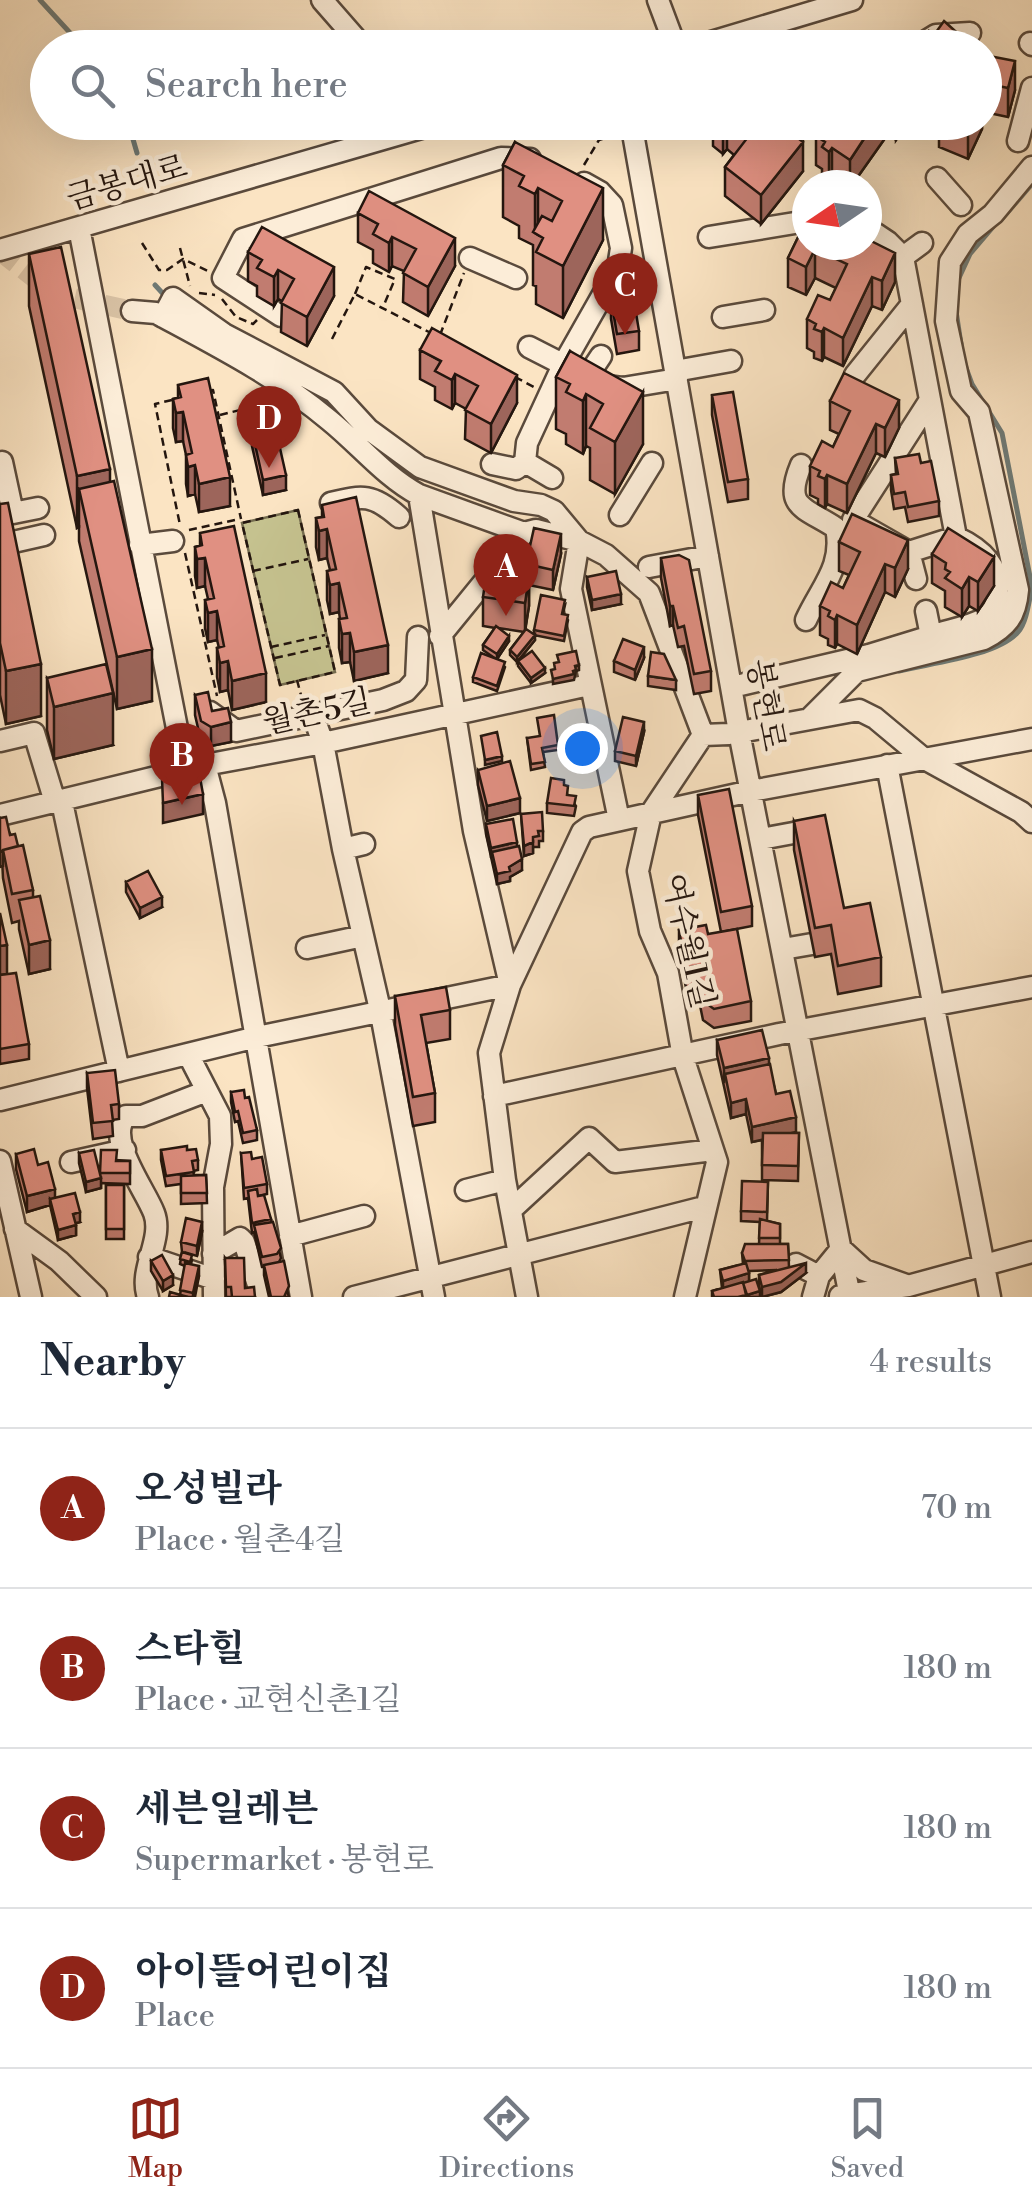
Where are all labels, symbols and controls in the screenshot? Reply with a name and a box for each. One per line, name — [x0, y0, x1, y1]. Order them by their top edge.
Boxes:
search box — [30, 30, 1002, 140]
icon: search — [65, 58, 120, 113]
text: Search here — [145, 62, 348, 109]
street label: 금봉대로 — [62, 147, 192, 219]
north arrow — [792, 170, 882, 260]
pin: C — [592, 252, 658, 335]
pin: D — [236, 386, 302, 468]
pin: A — [474, 534, 538, 616]
street label: 봉현로 — [738, 656, 794, 754]
street label: 월촌5길 — [259, 681, 375, 743]
pin: B — [150, 722, 214, 805]
your location — [557, 723, 608, 774]
street label: 여수월1길 — [653, 870, 723, 1012]
text: Nearby — [40, 1336, 185, 1389]
text: 4 results — [870, 1342, 992, 1382]
text: 오성빌라 — [135, 1466, 282, 1513]
text: A — [61, 1488, 84, 1528]
text: 70 m — [921, 1488, 992, 1528]
text: Place · 월촌4길 — [135, 1520, 345, 1560]
text: 스타힐 — [135, 1626, 245, 1673]
text: B — [60, 1648, 85, 1688]
text: 180 m — [903, 1648, 992, 1688]
text: Place · 교현신촌1길 — [135, 1680, 402, 1720]
text: 세븐일레븐 — [135, 1786, 319, 1833]
text: C — [61, 1808, 84, 1848]
text: 180 m — [903, 1808, 992, 1848]
text: Supermarket · 봉현로 — [135, 1840, 434, 1880]
text: 아이뜰어린이집 — [135, 1949, 392, 1996]
text: D — [60, 1968, 85, 2008]
text: 180 m — [903, 1968, 992, 2008]
text: Place — [135, 1996, 215, 2036]
tab: Map — [128, 2091, 183, 2186]
tab: Directions — [439, 2091, 574, 2186]
tab: Saved — [830, 2091, 904, 2186]

